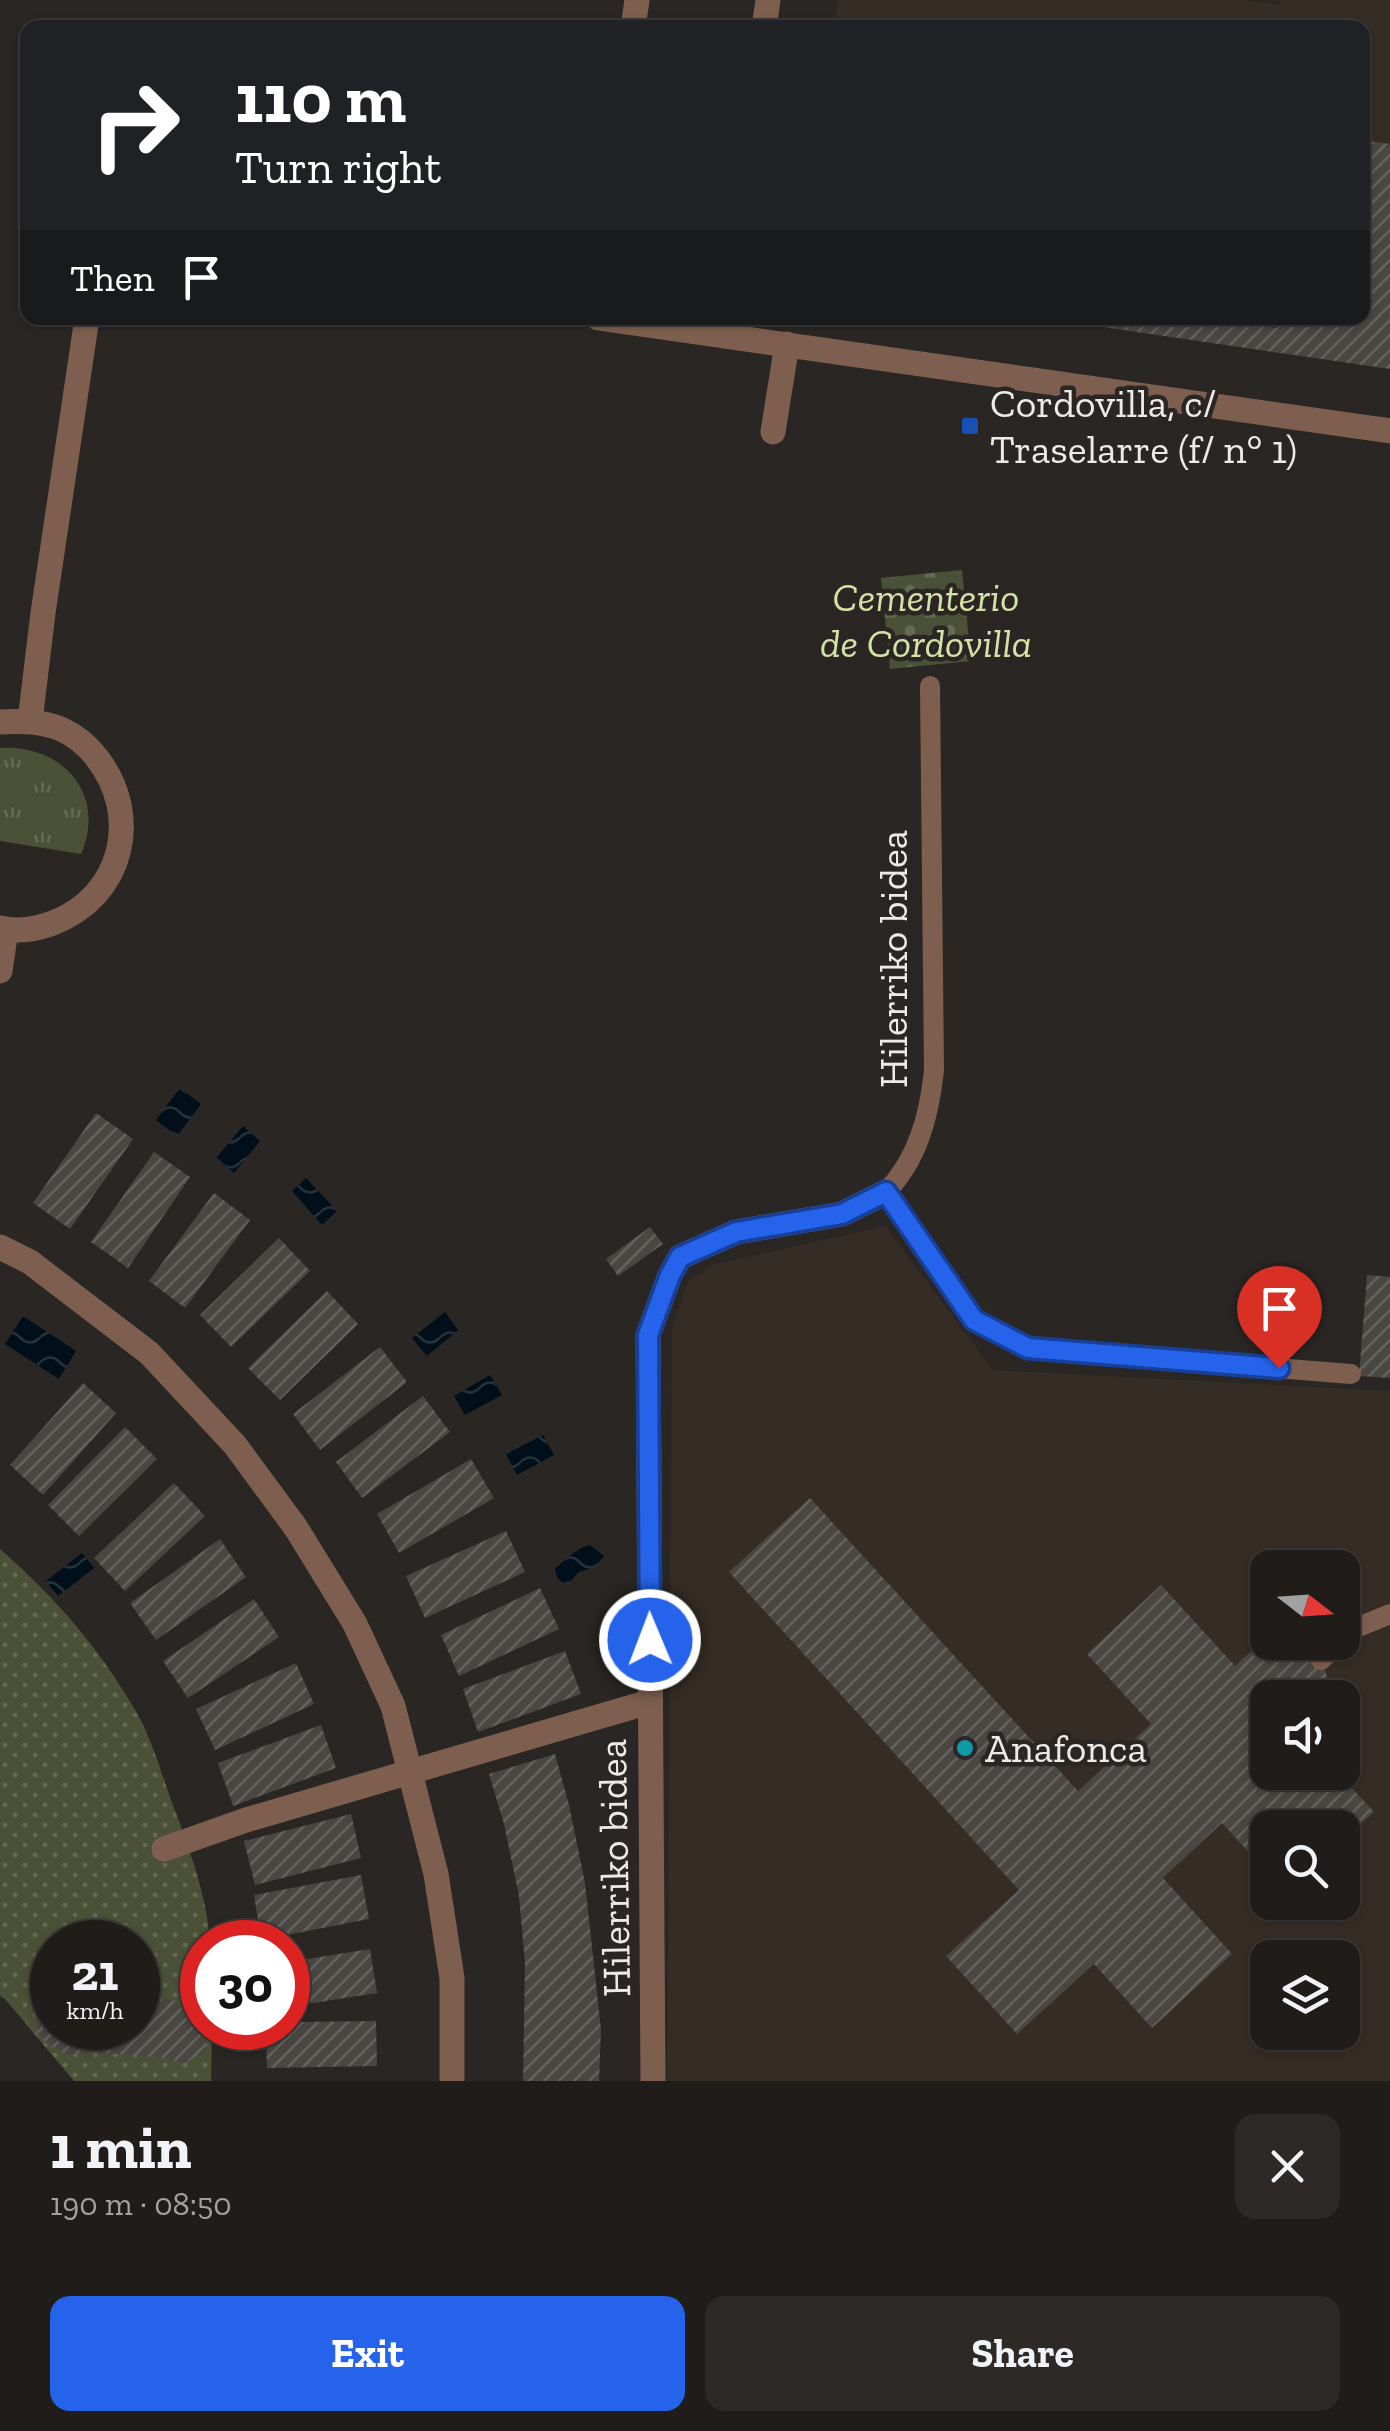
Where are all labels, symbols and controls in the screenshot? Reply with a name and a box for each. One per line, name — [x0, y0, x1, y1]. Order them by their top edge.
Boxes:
text: 110 m — [235, 56, 406, 140]
icon: right — [70, 60, 200, 190]
text: Turn right — [235, 141, 441, 195]
icon: arrive — [174, 250, 229, 305]
text: Then — [70, 255, 154, 301]
place label: Cordovilla, c/ Traselarre (f/ n° 1) — [990, 379, 1297, 473]
marker: Cordovilla, c/ Traselarre (f/ n° 1) — [959, 415, 981, 437]
park label: Cementerio de Cordovilla — [820, 573, 1032, 667]
street label: Hilerriko bidea — [869, 830, 917, 1088]
pin — [1237, 1266, 1322, 1369]
icon: arrive — [1252, 1281, 1307, 1336]
north arrow — [1250, 1550, 1360, 1660]
map controls — [1250, 1550, 1360, 2050]
position arrow — [598, 1588, 702, 1692]
button: sound — [1250, 1680, 1360, 1790]
place label: Anafonca — [985, 1724, 1147, 1772]
marker: Anafonca — [954, 1737, 976, 1759]
street label: Hilerriko bidea — [588, 1739, 640, 1997]
button: search — [1250, 1810, 1360, 1920]
speed limit sign: 30 — [180, 1920, 310, 2050]
button: layers — [1250, 1940, 1360, 2050]
text: 21 — [71, 1943, 119, 2003]
text: km/h — [66, 1995, 124, 2025]
text: 1 min — [50, 2111, 192, 2183]
button: close — [1235, 2114, 1340, 2219]
text: 190 m · 08:50 — [50, 2185, 232, 2223]
button: Exit — [50, 2296, 685, 2411]
button: Share — [705, 2296, 1340, 2411]

